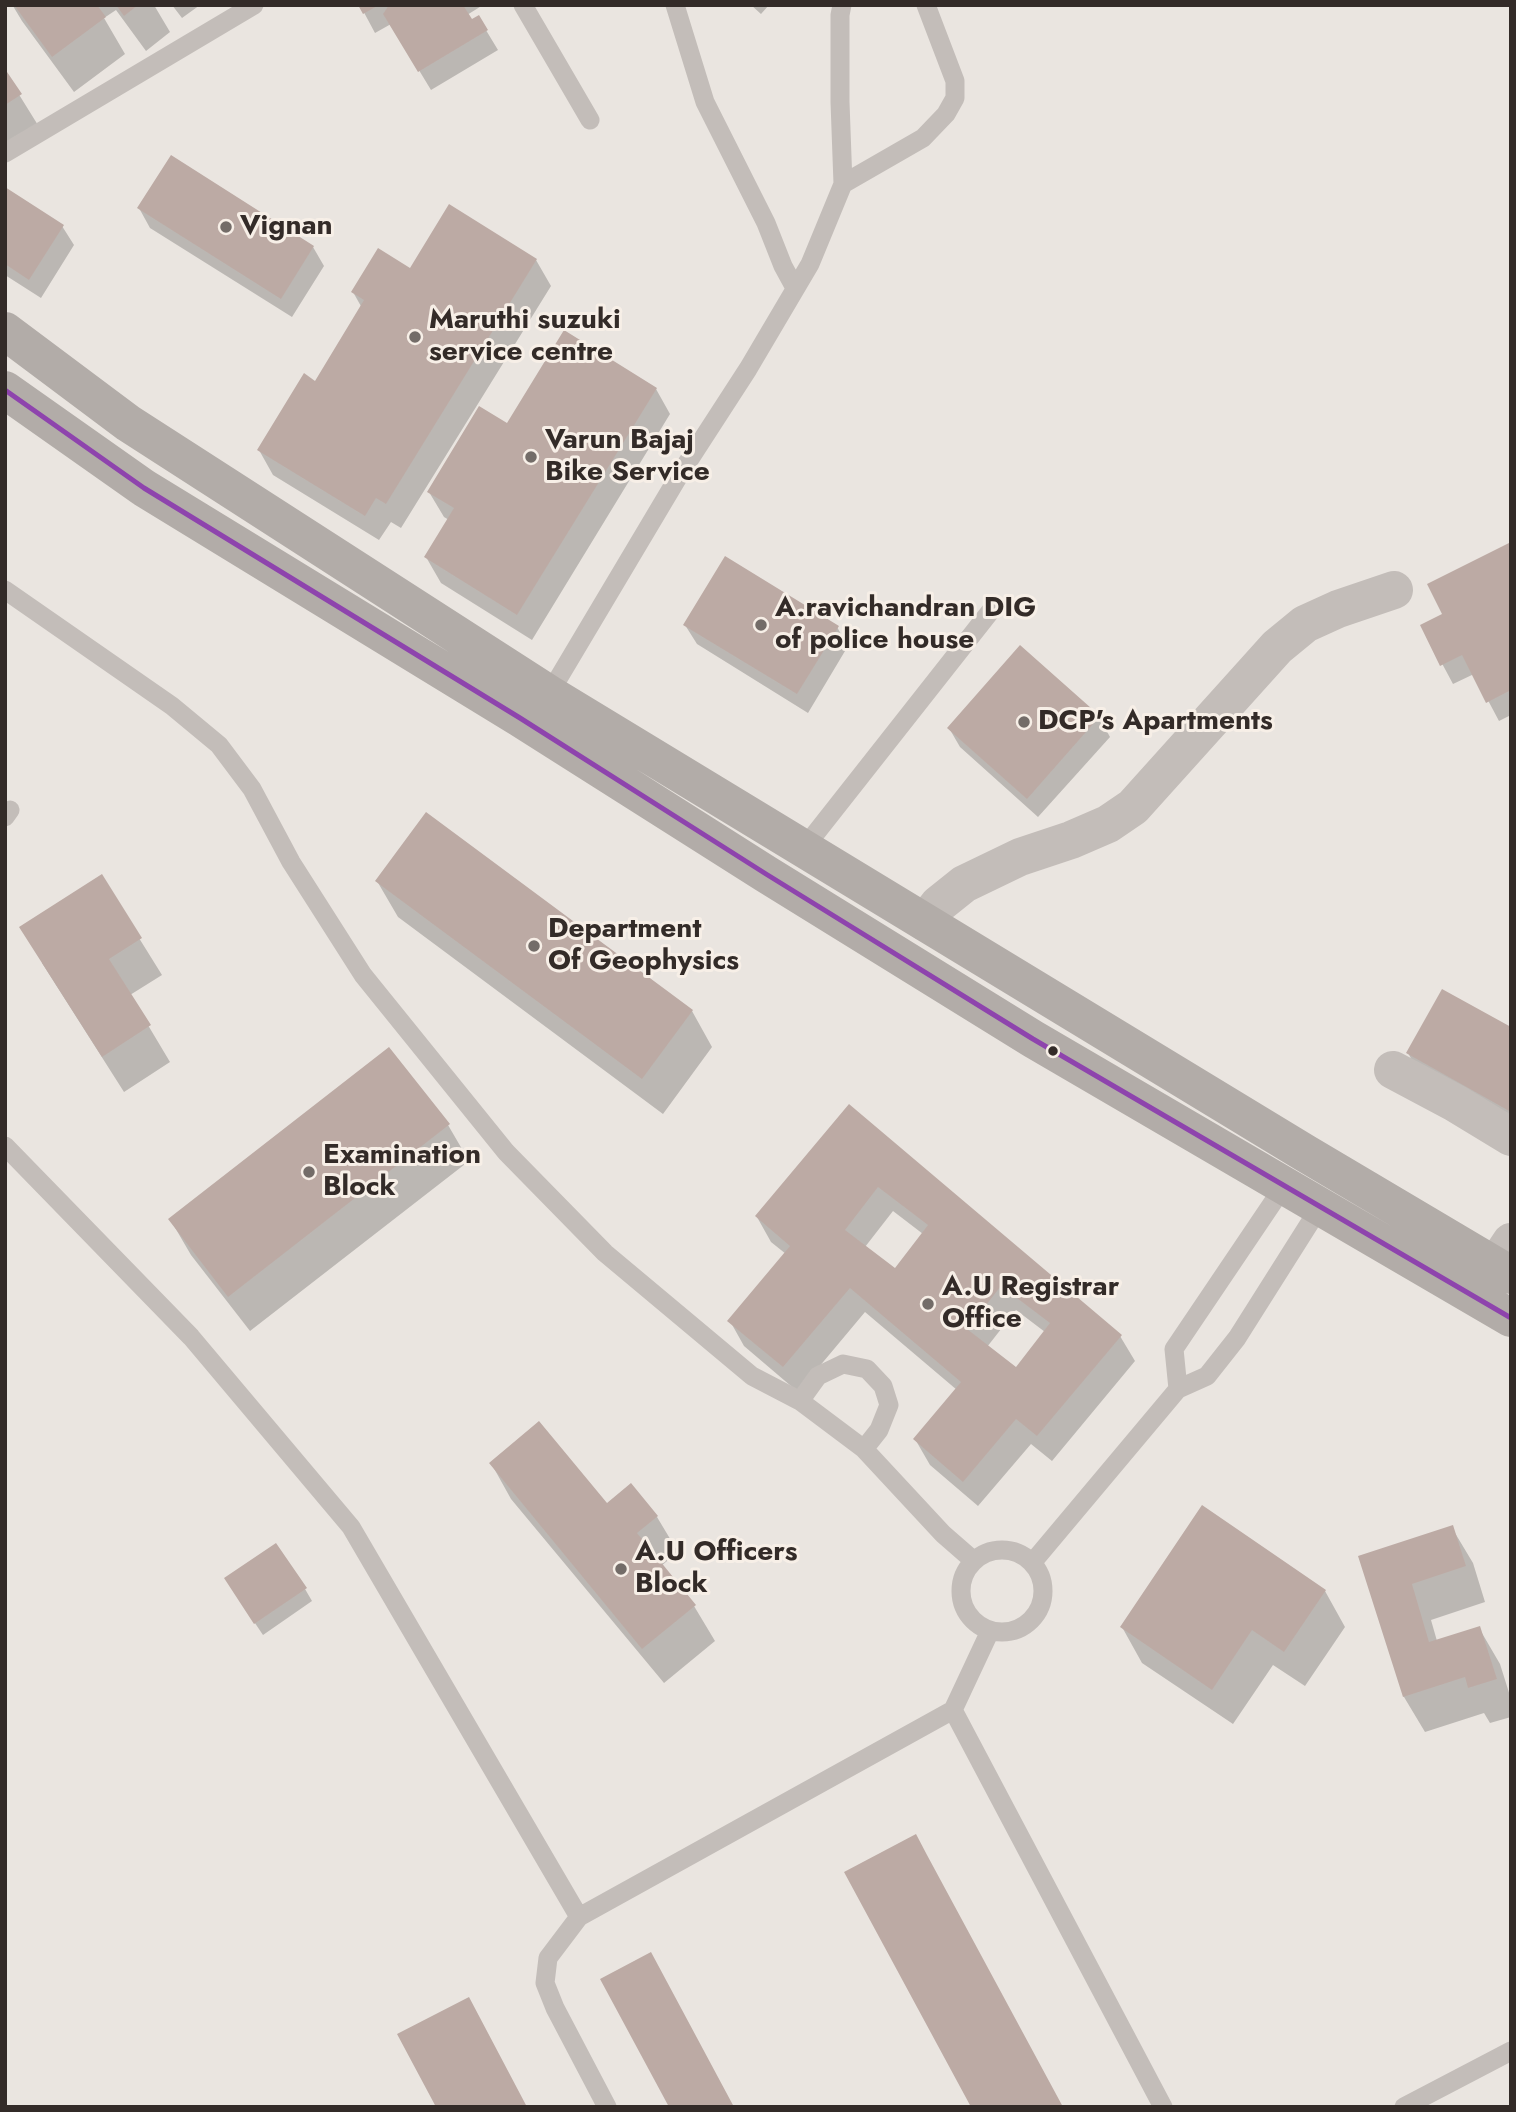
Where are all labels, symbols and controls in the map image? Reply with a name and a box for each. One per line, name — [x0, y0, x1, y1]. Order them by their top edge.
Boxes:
place label: Vignan — [240, 210, 333, 244]
marker: Vignan — [218, 219, 234, 235]
place label: Maruthi suzuki service centre — [429, 304, 621, 370]
marker: Maruthi suzuki service centre — [407, 329, 423, 345]
place label: Varun Bajaj Bike Service — [545, 424, 710, 490]
marker: Varun Bajaj Bike Service — [523, 449, 539, 465]
place label: A.ravichandran DIG of police house — [775, 592, 1036, 658]
marker: A.ravichandran DIG of police house — [753, 617, 769, 633]
place label: DCP's Apartments — [1038, 705, 1273, 739]
marker: DCP's Apartments — [1016, 714, 1032, 730]
place label: Department Of Geophysics — [548, 913, 739, 979]
marker: Department Of Geophysics — [526, 938, 542, 954]
unlabelled marker — [1046, 1044, 1060, 1058]
place label: Examination Block — [323, 1139, 481, 1205]
marker: Examination Block — [301, 1164, 317, 1180]
place label: A.U Registrar Office — [942, 1271, 1119, 1337]
marker: A.U Registrar Office — [920, 1296, 936, 1312]
place label: A.U Officers Block — [635, 1536, 798, 1602]
marker: A.U Officers Block — [613, 1561, 629, 1577]

